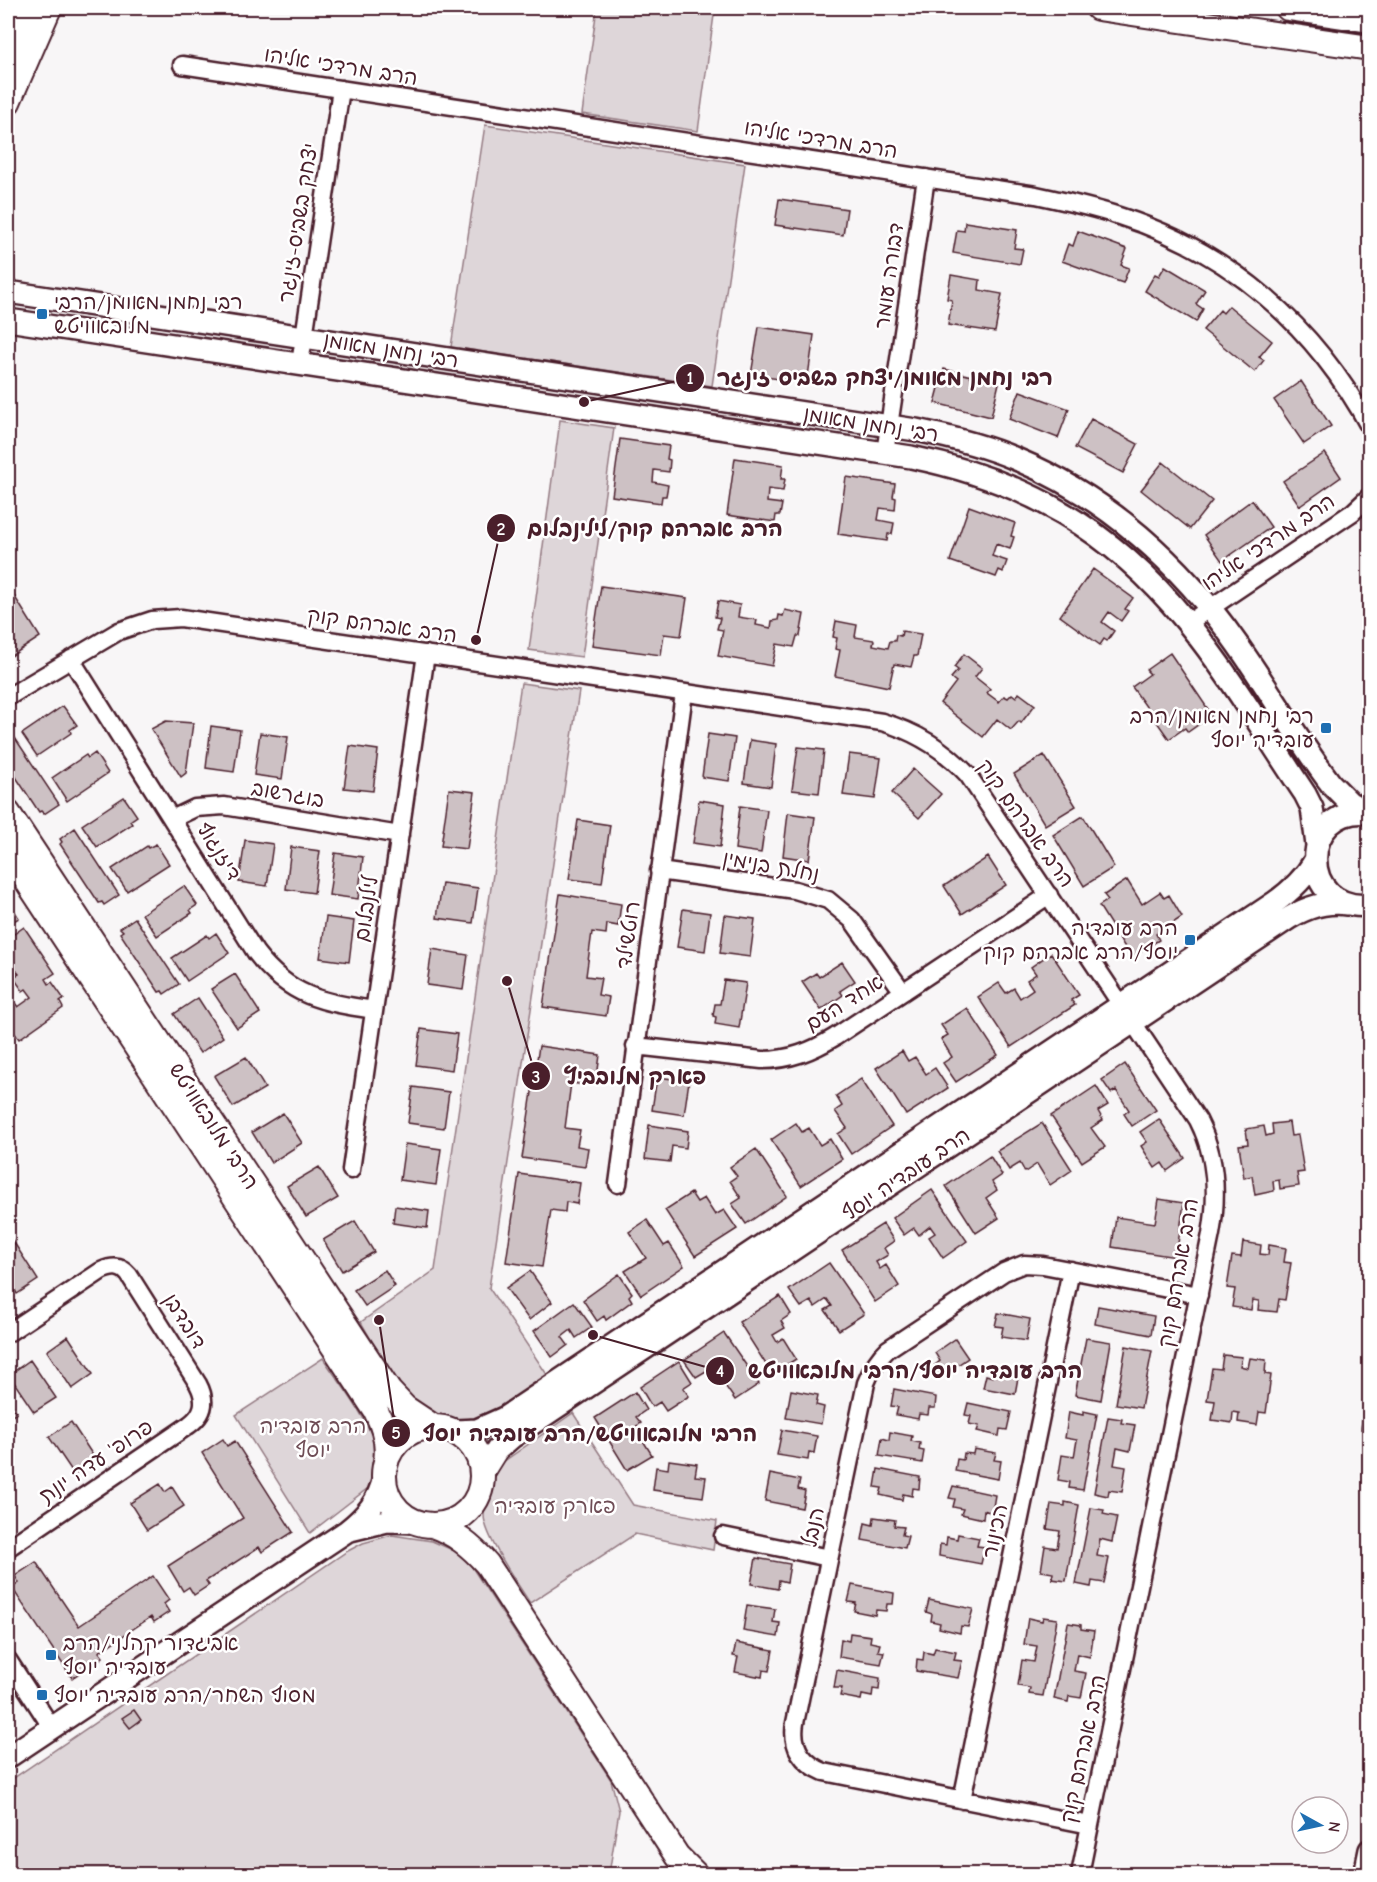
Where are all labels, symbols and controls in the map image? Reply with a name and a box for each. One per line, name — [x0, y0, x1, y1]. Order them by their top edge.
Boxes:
street label: הרב מרדכי אליהו — [262, 42, 420, 90]
street label: הרב מרדכי אליהו — [742, 115, 900, 163]
street label: יצחק בשביס-זינגר — [274, 142, 323, 305]
street label: דבורה עומר — [870, 221, 908, 331]
place label: רבי נחמן מאומן/הרבי מלובאוויטש — [54, 290, 243, 338]
marker: רבי נחמן מאומן/הרבי מלובאוויטש — [35, 307, 49, 321]
street label: רבי נחמן מאומן — [321, 327, 460, 374]
callout: רבי נחמן מאומן/יצחק בשביס זינגר — [675, 358, 1065, 398]
text: רבי נחמן מאומן/יצחק בשביס זינגר — [717, 365, 1053, 391]
text: 1 — [686, 368, 694, 389]
street label: רבי נחמן מאומן — [801, 401, 940, 448]
street label: הרב מרדכי אליהו — [1197, 489, 1339, 595]
callout: הרב אברהם קוק/לילינבלום — [486, 508, 795, 548]
text: הרב אברהם קוק/לילינבלום — [527, 516, 783, 542]
text: 2 — [497, 519, 506, 540]
street label: הרב אברהם קוק — [305, 603, 459, 648]
place label: רבי נחמן מאומן/הרב עובדיה יוסף — [1130, 704, 1314, 752]
marker: רבי נחמן מאומן/הרב עובדיה יוסף — [1319, 721, 1333, 735]
street label: הרב אברהם קוק — [972, 754, 1079, 892]
street label: בוגרשוב — [250, 776, 326, 812]
street label: דיזנגוף — [191, 817, 246, 885]
street label: נחלת בנימין — [721, 846, 821, 887]
street label: לילנבלום — [349, 874, 384, 944]
street label: רוטשילד — [611, 899, 645, 971]
place label: הרב עובדיה יוסף/הרב אברהם קוק — [983, 916, 1178, 965]
marker: הרב עובדיה יוסף/הרב אברהם קוק — [1183, 933, 1197, 947]
street label: אחד העם — [801, 970, 887, 1036]
callout: פארק מלובביץ — [521, 1056, 718, 1096]
street label: הרבי מלובאוויטש — [164, 1058, 264, 1194]
text: פארק מלובביץ — [564, 1064, 706, 1090]
text: 3 — [532, 1067, 540, 1088]
street label: הרב עובדיה יוסף — [838, 1123, 974, 1225]
street label: הרב אברהם קוק — [1153, 1196, 1204, 1350]
street label: דובדבן — [158, 1289, 211, 1354]
callout: הרב עובדיה יוסף/הרבי מלובאוויטש — [705, 1351, 1094, 1391]
text: הרב עובדיה יוסף/הרבי מלובאוויטש — [748, 1358, 1082, 1384]
text: 4 — [716, 1361, 724, 1382]
callout: הרבי מלובאוויטש/הרב עובדיה יוסף — [381, 1413, 769, 1453]
street label: פרופ' עדה יונת — [35, 1414, 157, 1508]
park label: הרב עובדיה יוסף — [260, 1414, 366, 1462]
text: הרבי מלובאוויטש/הרב עובדיה יוסף — [423, 1421, 757, 1447]
text: 5 — [391, 1423, 401, 1444]
park label: פארק עובדיה — [494, 1494, 616, 1519]
street label: הכינור — [978, 1502, 1012, 1560]
street label: הנבל — [797, 1505, 829, 1549]
place label: אביגדור קהלני/הרב עובדיה יוסף — [63, 1631, 238, 1679]
marker: אביגדור קהלני/הרב עובדיה יוסף — [44, 1648, 58, 1662]
street label: הרב אברהם קוק — [1056, 1672, 1111, 1826]
place label: מסוף השחר/הרב עובדיה יוסף — [54, 1683, 316, 1707]
marker: מסוף השחר/הרב עובדיה יוסף — [35, 1688, 49, 1702]
north arrow — [1290, 1795, 1350, 1855]
text: N — [1324, 1821, 1344, 1833]

